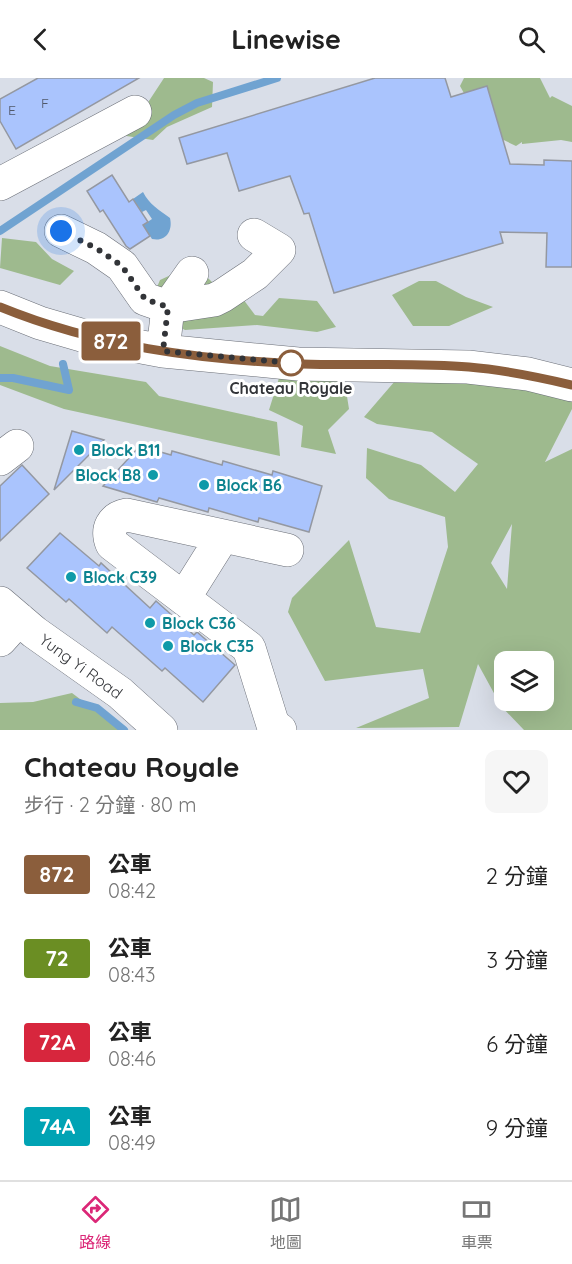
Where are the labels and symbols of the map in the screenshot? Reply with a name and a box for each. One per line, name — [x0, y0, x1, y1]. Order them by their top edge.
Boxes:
house number: F — [41, 94, 49, 112]
house number: E — [8, 101, 16, 119]
your location — [46, 216, 76, 246]
line badge: 872 — [76, 322, 146, 360]
marker: Chateau Royale — [278, 350, 304, 376]
place label: Chateau Royale — [229, 378, 353, 398]
place label: Block B11 — [91, 440, 160, 460]
marker: Block B11 — [72, 443, 86, 457]
place label: Block B8 — [75, 465, 141, 485]
marker: Block B8 — [146, 468, 160, 482]
place label: Block B6 — [216, 475, 282, 495]
marker: Block B6 — [197, 478, 211, 492]
place label: Block C39 — [83, 567, 157, 587]
marker: Block C39 — [64, 570, 78, 584]
place label: Block C36 — [162, 613, 236, 633]
marker: Block C36 — [143, 616, 157, 630]
street label: Yung Yi Road — [36, 629, 126, 703]
place label: Block C35 — [180, 636, 254, 656]
marker: Block C35 — [161, 639, 175, 653]

